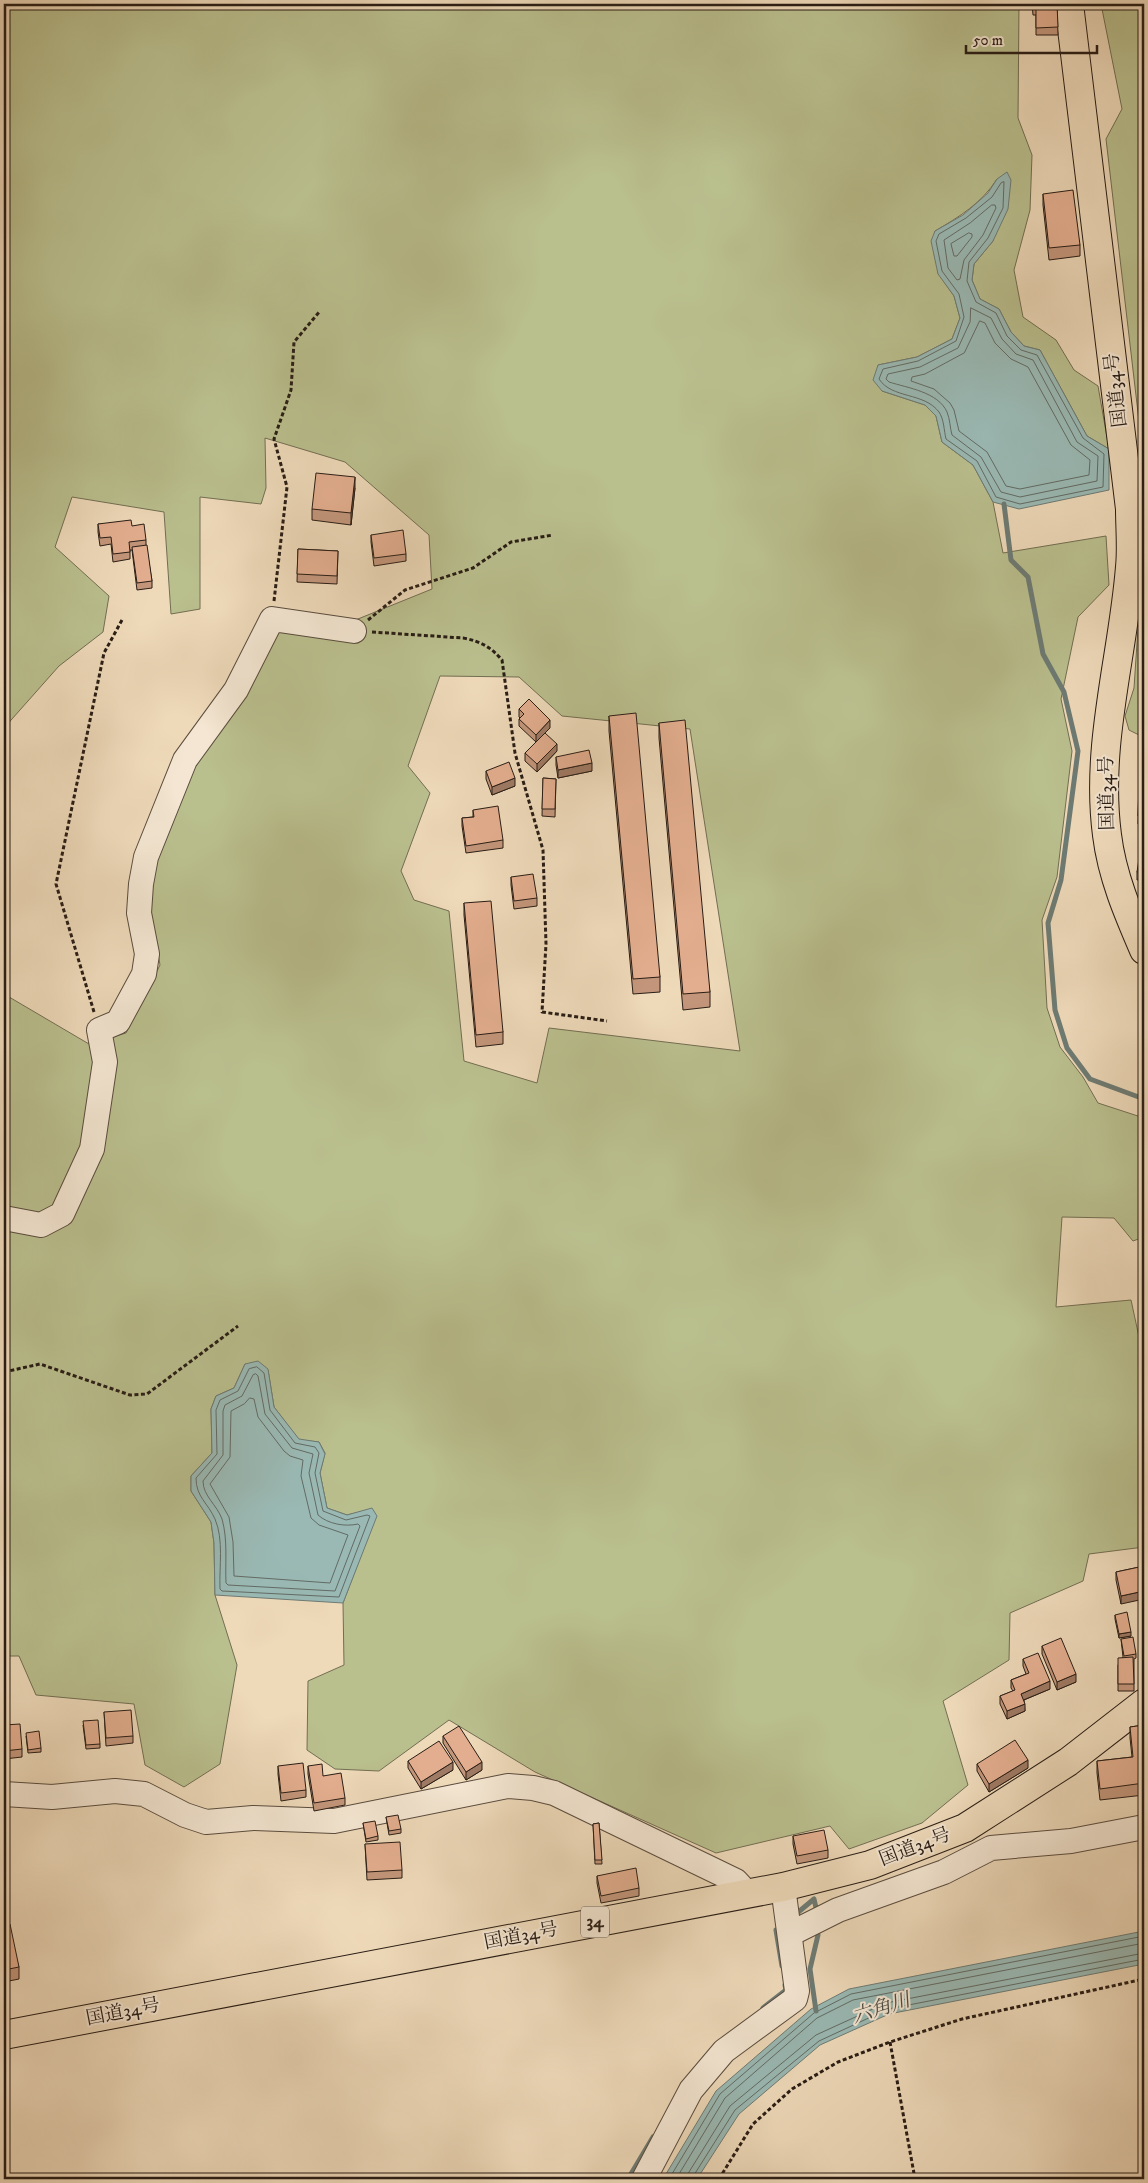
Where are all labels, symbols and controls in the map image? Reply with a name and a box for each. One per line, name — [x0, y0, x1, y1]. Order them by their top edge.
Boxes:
scale bar — [966, 22, 1097, 54]
text: 50 m — [973, 31, 1003, 50]
street label: 国道34号 — [1100, 351, 1132, 429]
street label: 国道34号 — [1095, 755, 1119, 831]
street label: 国道34号 — [876, 1823, 954, 1871]
road number: 34 — [581, 1906, 609, 1938]
street label: 国道34号 — [482, 1918, 560, 1954]
water label: 六角川 — [849, 1987, 915, 2030]
street label: 国道34号 — [84, 1994, 162, 2030]

